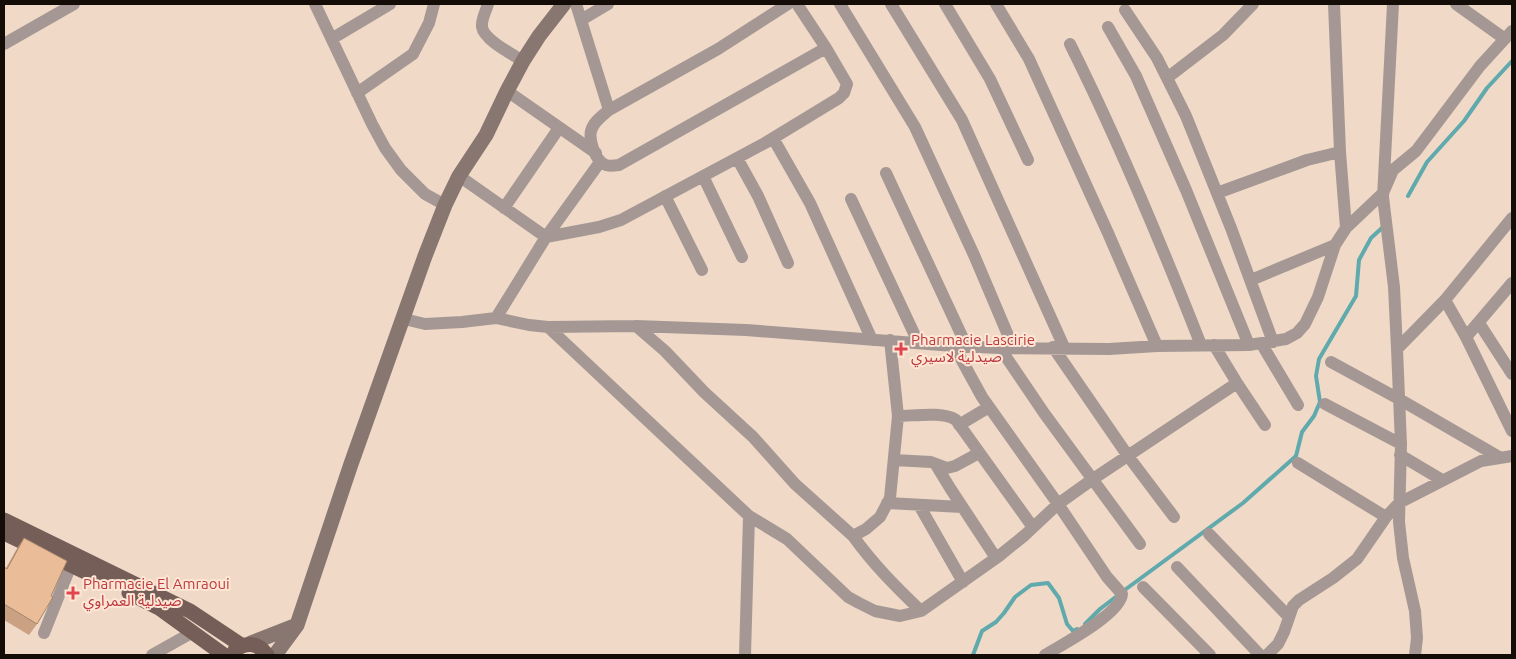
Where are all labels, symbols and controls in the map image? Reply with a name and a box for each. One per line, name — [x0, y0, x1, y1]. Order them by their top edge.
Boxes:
place label: Pharmacie Lascirie صيدلية لاسيري — [911, 331, 1035, 368]
marker: Pharmacie Lascirie صيدلية لاسيري — [895, 343, 907, 355]
place label: Pharmacie El Amraoui صيدلية العمراوي — [83, 575, 230, 612]
marker: Pharmacie El Amraoui صيدلية العمراوي — [67, 587, 79, 599]

